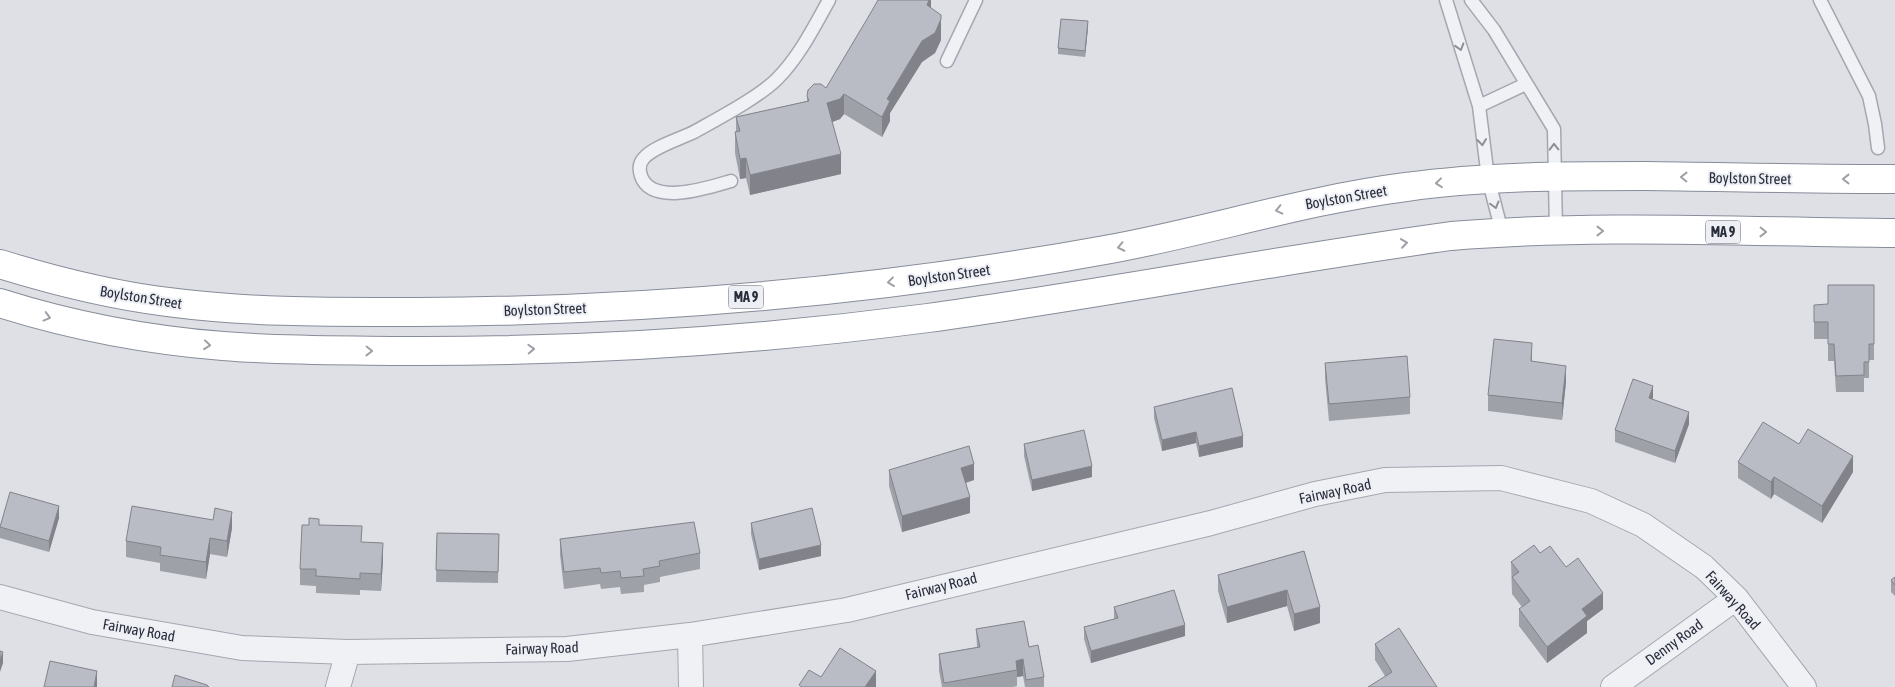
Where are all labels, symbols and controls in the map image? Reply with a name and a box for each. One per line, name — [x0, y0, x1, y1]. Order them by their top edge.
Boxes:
one-way arrow — [1454, 42, 1464, 50]
one-way arrow — [1476, 138, 1487, 146]
one-way arrow — [1549, 143, 1559, 150]
street label: Boylston Street — [1708, 169, 1792, 187]
one-way arrow — [1680, 172, 1688, 182]
one-way arrow — [1842, 174, 1850, 184]
one-way arrow — [1435, 177, 1443, 188]
street label: Boylston Street — [1304, 181, 1388, 213]
one-way arrow — [1489, 201, 1500, 210]
one-way arrow — [1275, 204, 1284, 215]
road number: MA 9 — [1706, 220, 1740, 243]
one-way arrow — [1597, 225, 1605, 236]
one-way arrow — [1760, 227, 1767, 237]
one-way arrow — [1399, 238, 1408, 248]
one-way arrow — [1117, 242, 1125, 252]
street label: Boylston Street — [907, 261, 991, 289]
one-way arrow — [887, 276, 895, 287]
street label: Boylston Street — [99, 282, 183, 312]
road number: MA 9 — [728, 286, 764, 308]
street label: Boylston Street — [503, 299, 587, 319]
one-way arrow — [42, 311, 51, 322]
one-way arrow — [203, 339, 211, 350]
one-way arrow — [528, 344, 536, 355]
one-way arrow — [365, 345, 373, 356]
street label: Fairway Road — [1297, 475, 1373, 507]
street label: Fairway Road — [1702, 567, 1764, 633]
street label: Fairway Road — [903, 569, 979, 603]
street label: Fairway Road — [101, 615, 177, 645]
street label: Denny Road — [1642, 616, 1706, 668]
street label: Fairway Road — [505, 638, 579, 658]

